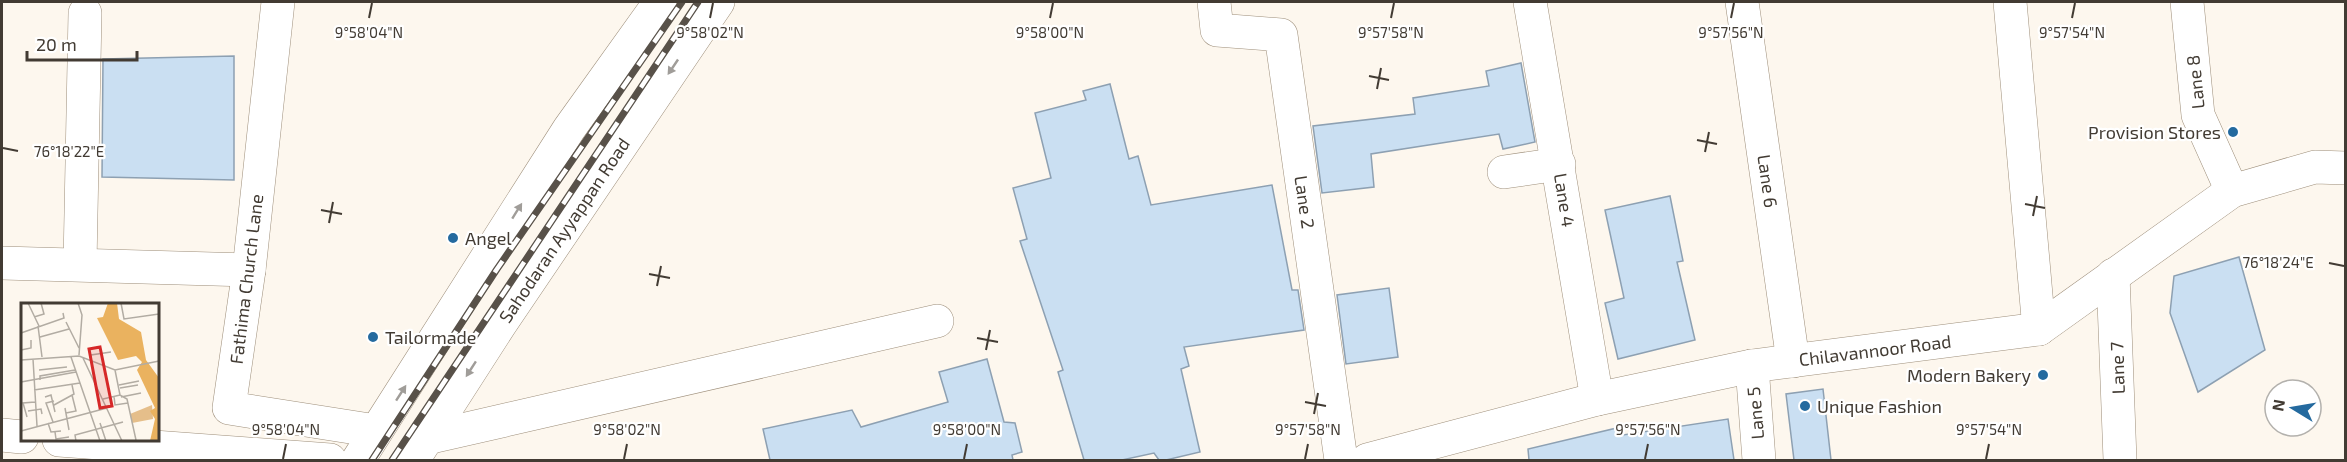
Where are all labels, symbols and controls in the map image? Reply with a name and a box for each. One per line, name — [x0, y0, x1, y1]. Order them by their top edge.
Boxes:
text: 9°58'04"N — [335, 23, 403, 41]
text: 9°58'02"N — [676, 23, 744, 41]
text: 9°58'00"N — [1016, 23, 1084, 41]
text: 9°57'58"N — [1358, 23, 1424, 41]
text: 9°57'56"N — [1698, 23, 1764, 41]
text: 9°57'54"N — [2039, 23, 2105, 41]
scale bar — [27, 24, 136, 62]
text: 20 m — [36, 33, 77, 55]
street label: Lane 8 — [2181, 54, 2209, 110]
one-way arrow — [668, 59, 679, 75]
place label: Provision Stores — [2088, 121, 2221, 143]
marker: Provision Stores — [2226, 125, 2240, 139]
street label: Sahodaran Ayyappan Road — [494, 133, 634, 327]
text: 76°18'22"E — [34, 142, 104, 160]
street label: Lane 6 — [1753, 153, 1783, 209]
street label: Lane 4 — [1550, 171, 1580, 229]
street label: Lane 2 — [1290, 174, 1320, 230]
street label: Fathima Church Lane — [225, 193, 267, 365]
one-way arrow — [511, 203, 522, 219]
place label: Angel — [465, 227, 512, 249]
marker: Angel — [446, 231, 460, 245]
text: 76°18'24"E — [2242, 253, 2314, 271]
inset map — [21, 303, 159, 441]
place label: Tailormade — [385, 326, 477, 348]
marker: Tailormade — [366, 330, 380, 344]
street label: Chilavannoor Road — [1798, 330, 1952, 370]
street label: Lane 7 — [2105, 341, 2129, 395]
one-way arrow — [466, 361, 477, 377]
place label: Modern Bakery — [1907, 364, 2031, 386]
marker: Modern Bakery — [2036, 368, 2050, 382]
north arrow — [2263, 378, 2323, 438]
one-way arrow — [395, 385, 406, 401]
street label: Lane 5 — [1742, 386, 1768, 440]
place label: Unique Fashion — [1817, 395, 1942, 417]
text: N — [2267, 398, 2288, 413]
marker: Unique Fashion — [1798, 399, 1812, 413]
text: 9°58'04"N — [252, 420, 320, 438]
text: 9°58'02"N — [593, 420, 661, 438]
text: 9°58'00"N — [933, 420, 1001, 438]
text: 9°57'58"N — [1275, 420, 1341, 438]
text: 9°57'56"N — [1615, 420, 1681, 438]
text: 9°57'54"N — [1956, 420, 2022, 438]

